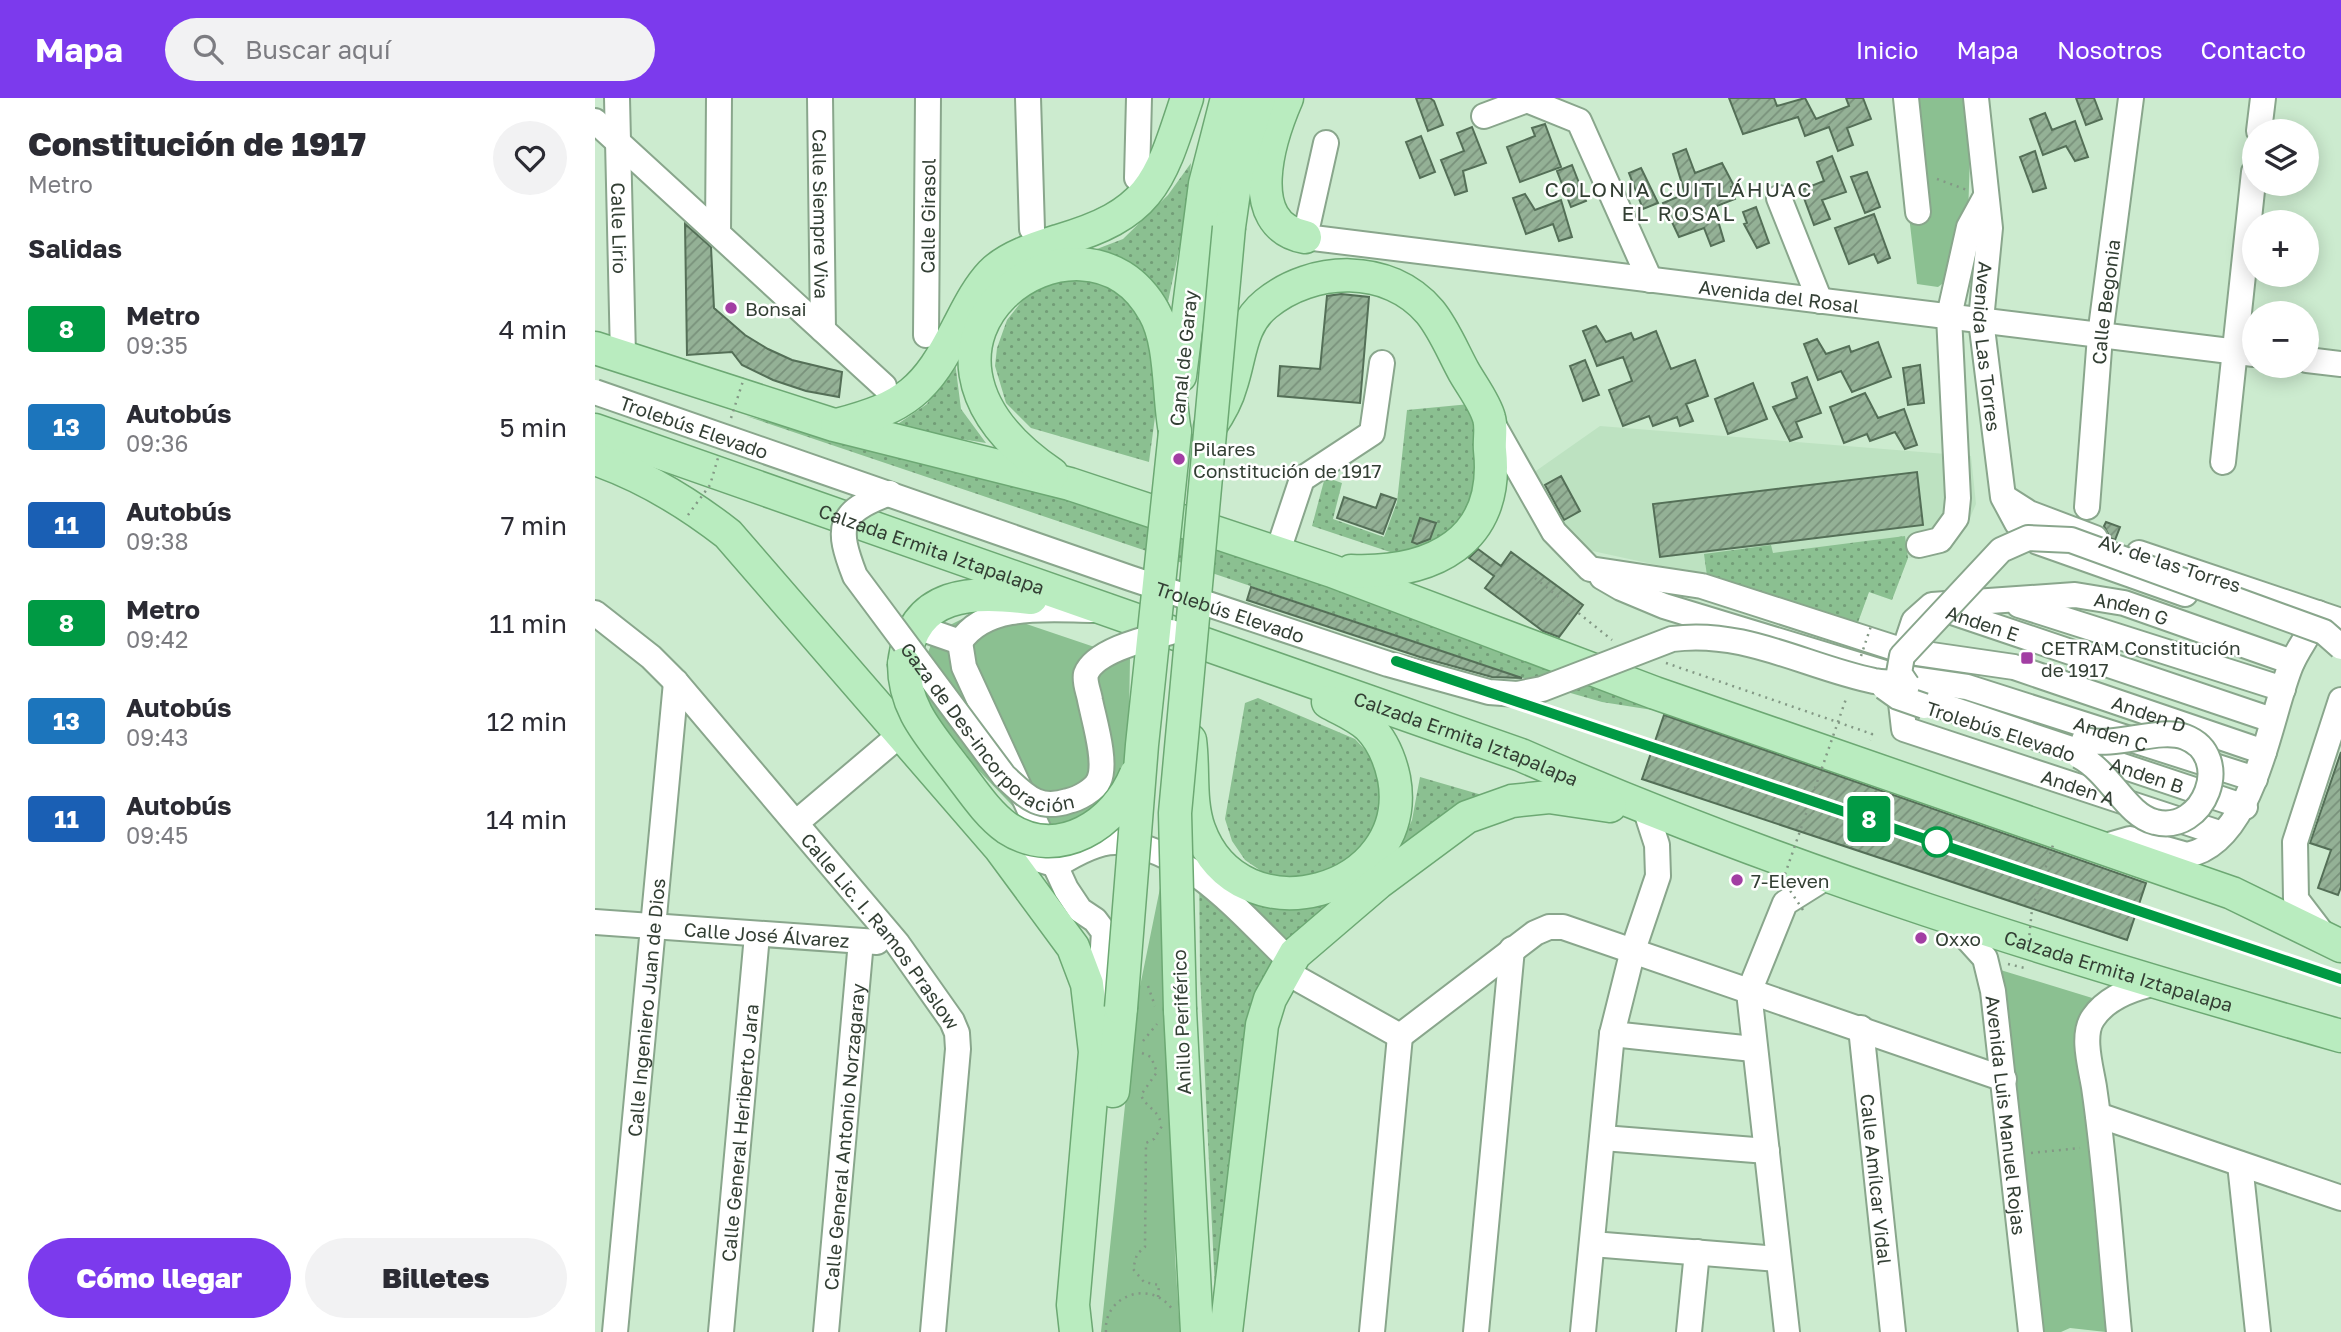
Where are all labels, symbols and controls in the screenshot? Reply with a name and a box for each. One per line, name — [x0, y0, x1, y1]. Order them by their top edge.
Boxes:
search box — [165, 18, 655, 81]
text: Mapa — [35, 30, 123, 69]
icon: search — [189, 30, 227, 68]
text: Buscar aquí — [245, 34, 391, 65]
text: Inicio — [1856, 35, 1918, 64]
text: Mapa — [1956, 35, 2019, 64]
text: Nosotros — [2057, 35, 2163, 64]
text: Contacto — [2201, 35, 2306, 64]
map controls — [2242, 119, 2319, 378]
button: layers — [2242, 119, 2319, 196]
button: heart — [493, 121, 567, 195]
text: Constitución de 1917 — [28, 124, 366, 163]
street label: Calle Siempre Viva — [809, 129, 834, 299]
street label: Calle Girasol — [915, 158, 939, 274]
text: Metro — [28, 170, 93, 198]
district label: COLONIA CUITLÁHUAC EL ROSAL — [1545, 176, 1813, 226]
street label: Calle Lirio — [607, 182, 633, 274]
button: + — [2242, 210, 2319, 287]
text: Salidas — [28, 233, 122, 264]
street label: Calle Begonia — [2086, 238, 2124, 365]
street label: Avenida Las Torres — [1969, 261, 2006, 433]
street label: Avenida del Rosal — [1698, 274, 1861, 317]
street label: Canal de Garay — [1164, 288, 1202, 427]
place label: Bonsai — [745, 297, 807, 320]
text: Metro — [126, 300, 200, 331]
marker: Bonsai — [723, 300, 739, 316]
button: − — [2242, 301, 2319, 378]
text: 8 — [59, 314, 74, 343]
text: 4 min — [499, 314, 567, 345]
text: 09:35 — [126, 331, 188, 359]
street label: Trolebús Elevado — [617, 390, 771, 463]
text: Autobús — [126, 398, 232, 429]
text: 13 — [53, 412, 80, 441]
text: 5 min — [499, 412, 567, 443]
text: 09:36 — [126, 429, 188, 457]
place label: Pilares Constitución de 1917 — [1193, 437, 1382, 482]
marker: Pilares Constitución de 1917 — [1171, 451, 1187, 467]
text: Autobús — [126, 496, 232, 527]
street label: Calzada Ermita Iztapalapa — [816, 498, 1048, 598]
text: 11 — [54, 510, 79, 539]
text: 7 min — [501, 510, 567, 541]
text: 09:38 — [126, 527, 189, 555]
street label: Av. de las Torres — [2096, 529, 2244, 597]
street label: Trolebús Elevado — [1153, 576, 1308, 647]
street label: Anden G — [2092, 587, 2172, 629]
text: Metro — [126, 594, 200, 625]
street label: Anden E — [1943, 600, 2022, 645]
text: 8 — [59, 608, 74, 637]
text: 11 min — [489, 608, 567, 639]
text: 09:42 — [126, 625, 188, 653]
place label: CETRAM Constitución de 1917 — [2041, 636, 2241, 681]
street label: Gaza de Des-incorporación — [897, 637, 1076, 816]
marker: CETRAM Constitución de 1917 — [2019, 650, 2035, 666]
street label: Calzada Ermita Iztapalapa — [1351, 686, 1582, 790]
street label: Anden D — [2109, 690, 2189, 736]
text: Autobús — [126, 692, 232, 723]
street label: Trolebús Elevado — [1923, 696, 2079, 766]
text: 13 — [53, 706, 80, 735]
text: 12 min — [487, 706, 567, 737]
street label: Anden C — [2071, 710, 2151, 756]
text: 09:43 — [126, 723, 189, 751]
street label: Anden B — [2107, 751, 2187, 797]
street label: Anden A — [2039, 764, 2118, 810]
text: Autobús — [126, 790, 232, 821]
line badge: 8 — [1846, 796, 1892, 842]
text: 11 — [54, 804, 79, 833]
text: 14 min — [486, 804, 567, 835]
text: 8 — [1861, 804, 1877, 833]
text: 09:45 — [126, 821, 188, 849]
unlabelled marker — [1922, 827, 1952, 857]
street label: Calle Lic. I. Ramos Praslow — [797, 828, 965, 1033]
place label: 7-Eleven — [1751, 869, 1829, 892]
marker: 7-Eleven — [1729, 872, 1745, 888]
street label: Calle Ingeniero Juan de Dios — [622, 877, 669, 1138]
street label: Calle José Álvarez — [683, 917, 850, 952]
street label: Calzada Ermita Iztapalapa — [2001, 924, 2236, 1016]
place label: Oxxo — [1935, 927, 1981, 950]
marker: Oxxo — [1913, 930, 1929, 946]
street label: Anillo Periférico — [1167, 949, 1195, 1095]
street label: Calle General Antonio Norzagaray — [818, 982, 869, 1291]
street label: Avenida Luis Manuel Rojas — [1982, 994, 2032, 1236]
street label: Calle General Heriberto Jara — [716, 1003, 762, 1263]
street label: Calle Amílcar Vidal — [1856, 1092, 1897, 1266]
button: Cómo llegar — [28, 1238, 291, 1318]
button: Billetes — [305, 1238, 567, 1318]

